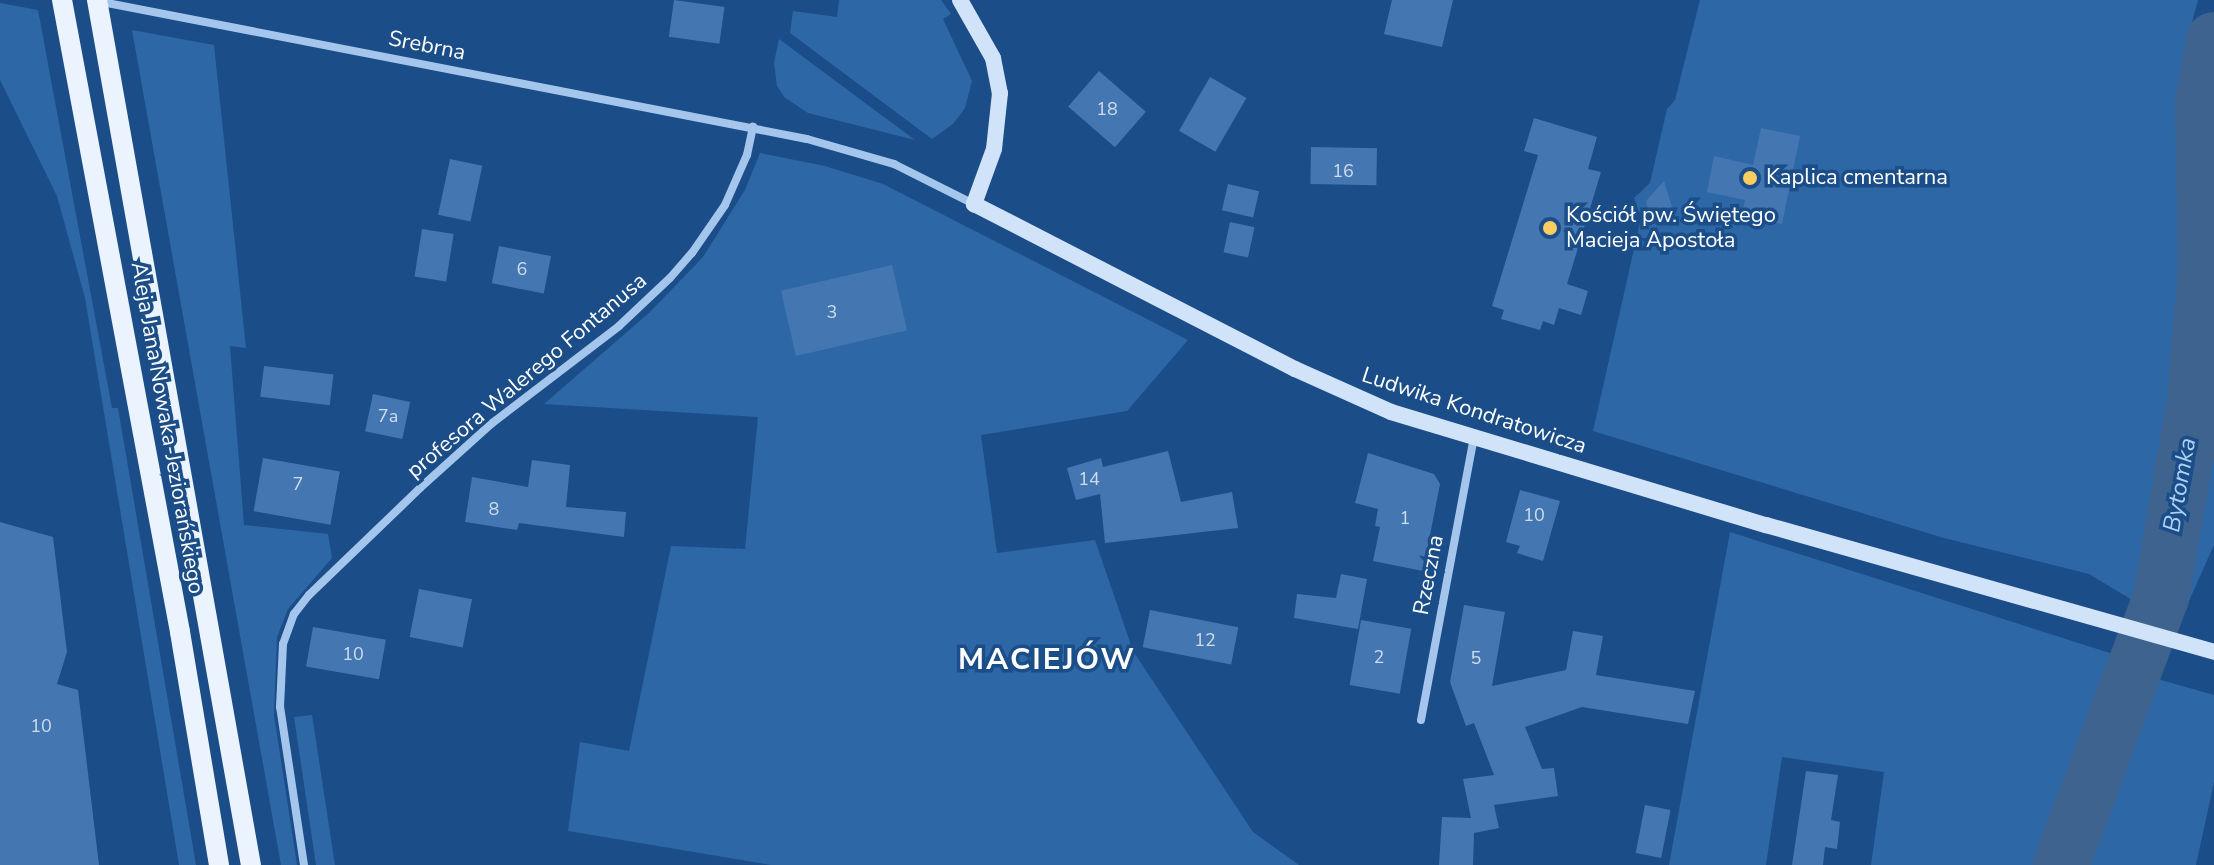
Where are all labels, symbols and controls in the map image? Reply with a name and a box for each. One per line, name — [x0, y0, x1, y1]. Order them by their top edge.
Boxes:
street label: Srebrna — [386, 26, 468, 66]
house number: 18 — [1096, 98, 1118, 120]
house number: 16 — [1332, 160, 1354, 182]
place label: Kaplica cmentarna — [1766, 165, 1948, 191]
marker: Kaplica cmentarna — [1741, 169, 1759, 187]
place label: Kościół pw. Świętego Macieja Apostoła — [1566, 202, 1776, 254]
marker: Kościół pw. Świętego Macieja Apostoła — [1541, 219, 1559, 237]
house number: 6 — [517, 258, 527, 280]
street label: Aleja Jana Nowaka-Jeziorańskiego — [125, 260, 209, 596]
street label: profesora Walerego Fontanusa — [402, 268, 652, 484]
house number: 3 — [827, 301, 837, 323]
street label: Ludwika Kondratowicza — [1358, 362, 1590, 460]
house number: 7a — [378, 405, 398, 427]
water label: Bytomka — [2158, 435, 2202, 535]
house number: 14 — [1078, 468, 1100, 490]
house number: 7 — [293, 473, 303, 495]
house number: 8 — [489, 498, 499, 520]
house number: 10 — [1523, 504, 1545, 526]
house number: 1 — [1400, 507, 1410, 529]
street label: Rzeczna — [1408, 533, 1450, 617]
house number: 12 — [1194, 629, 1216, 651]
district label: MACIEJÓW — [958, 642, 1136, 678]
house number: 10 — [342, 643, 364, 665]
house number: 2 — [1374, 646, 1384, 668]
house number: 5 — [1471, 647, 1481, 669]
house number: 10 — [30, 715, 52, 737]

